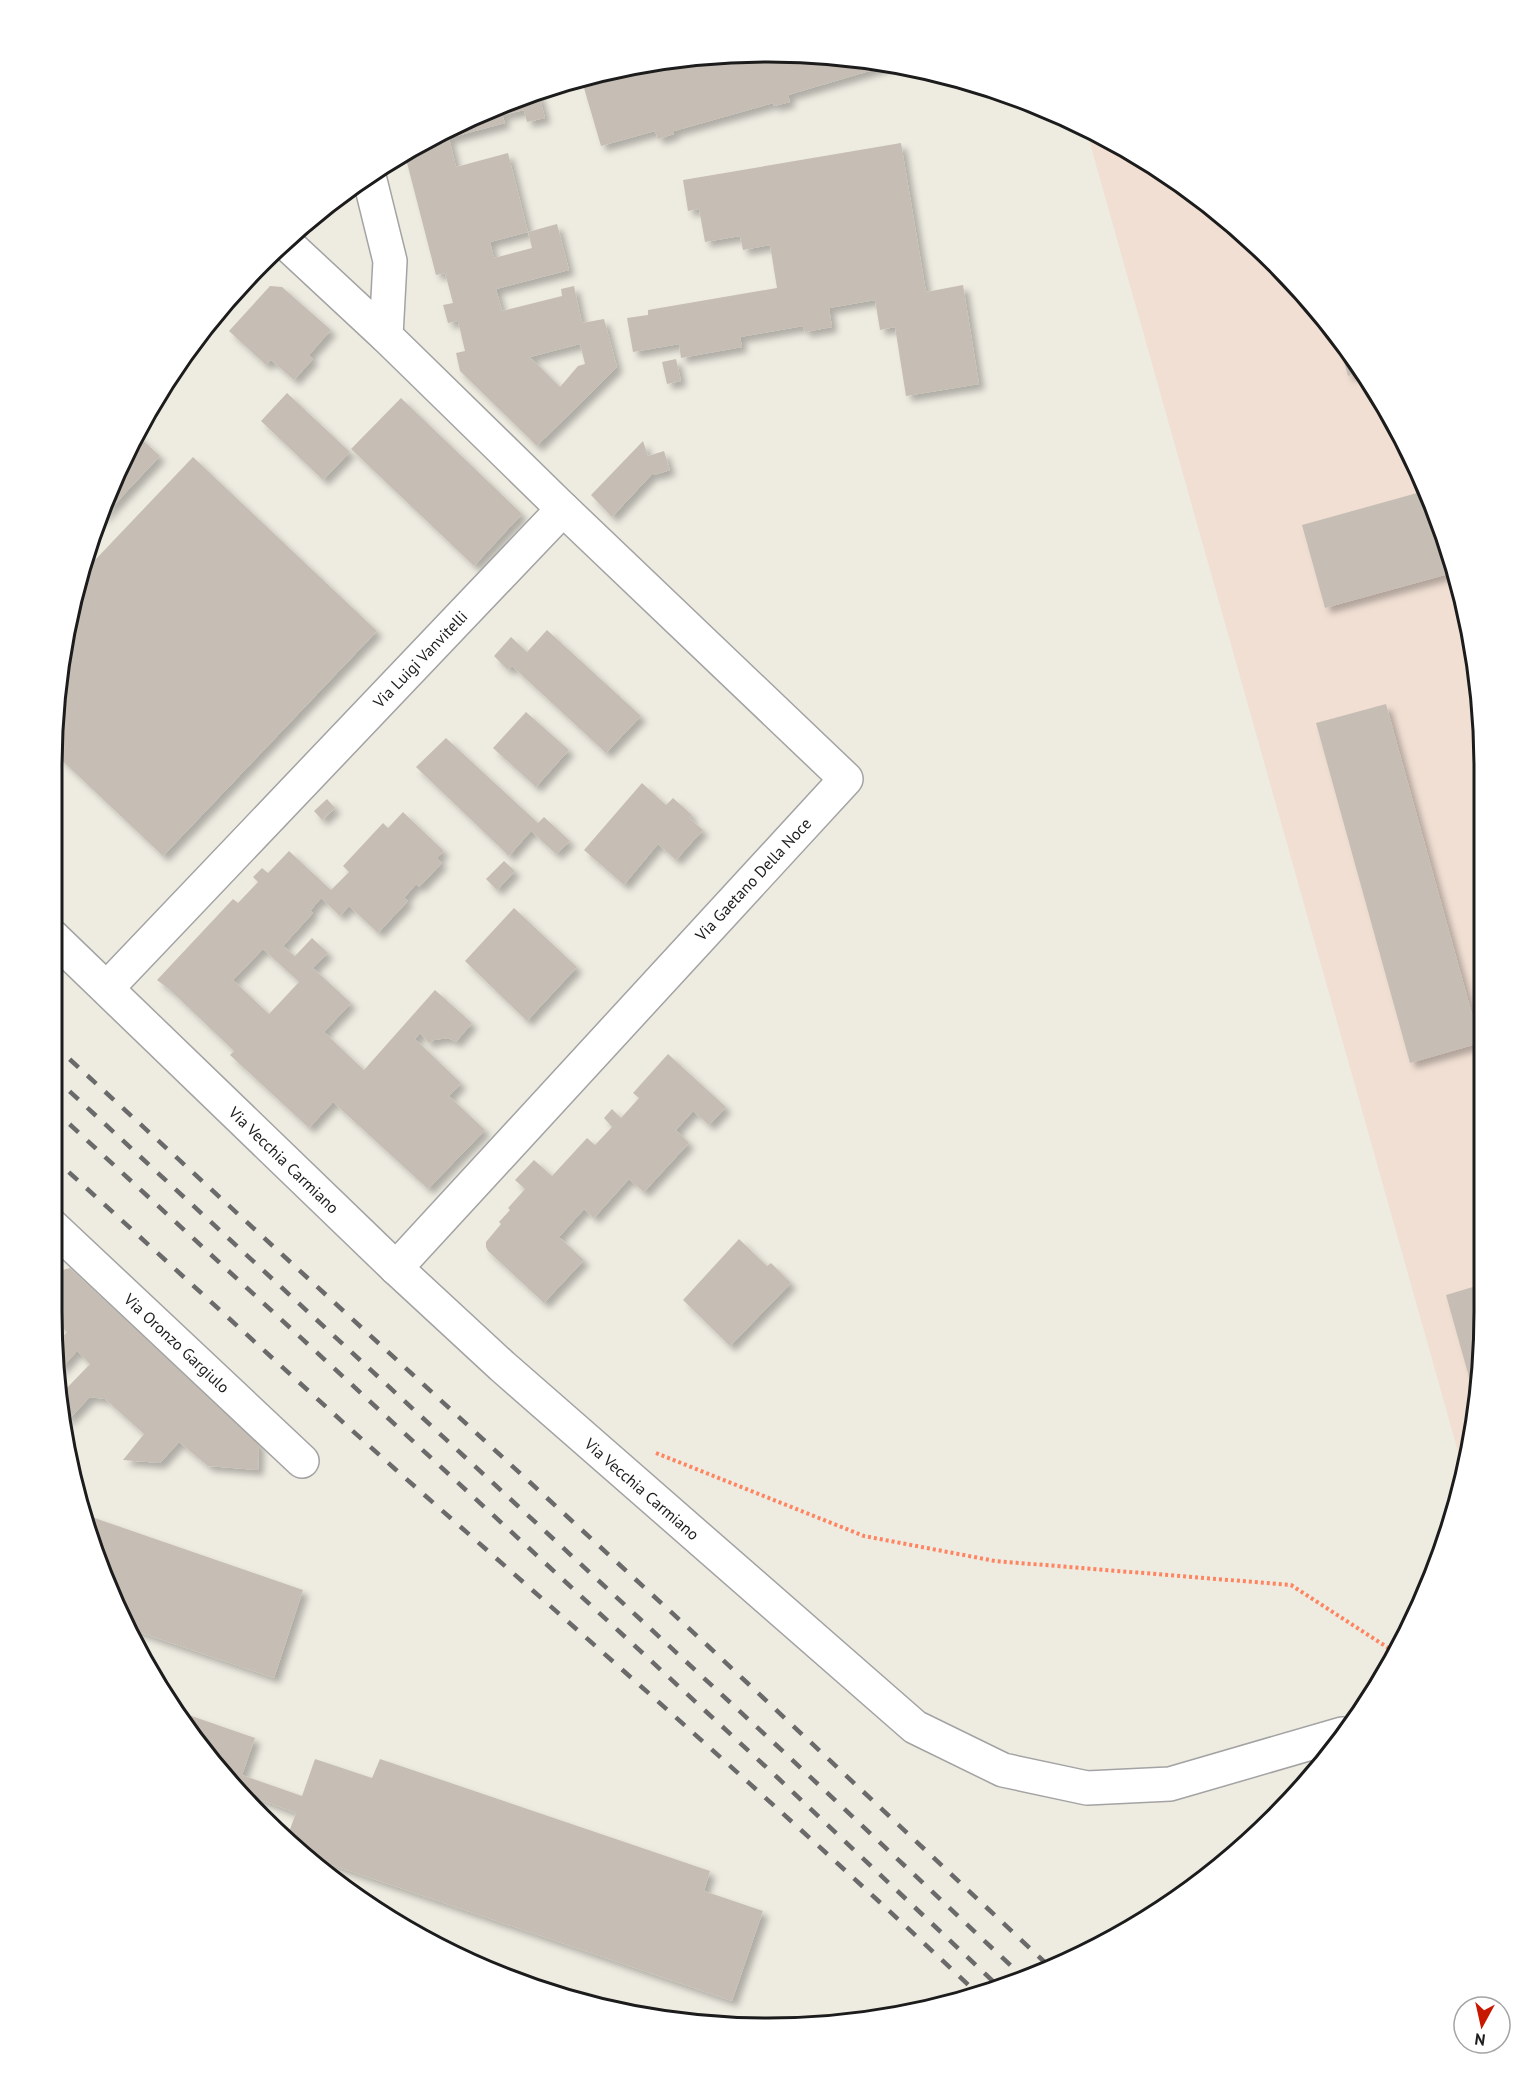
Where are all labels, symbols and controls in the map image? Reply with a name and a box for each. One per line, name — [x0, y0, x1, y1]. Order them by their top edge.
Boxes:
street label: Via Luigi Vanvitelli — [368, 606, 471, 712]
street label: Via Gaetano Della Noce — [690, 813, 815, 945]
street label: Via Vecchia Carmiano — [224, 1102, 343, 1218]
street label: Via Oronzo Gargiulo — [119, 1288, 234, 1397]
street label: Via Vecchia Carmiano — [580, 1433, 703, 1544]
north arrow — [1452, 1995, 1512, 2055]
text: N — [1473, 2029, 1487, 2050]

